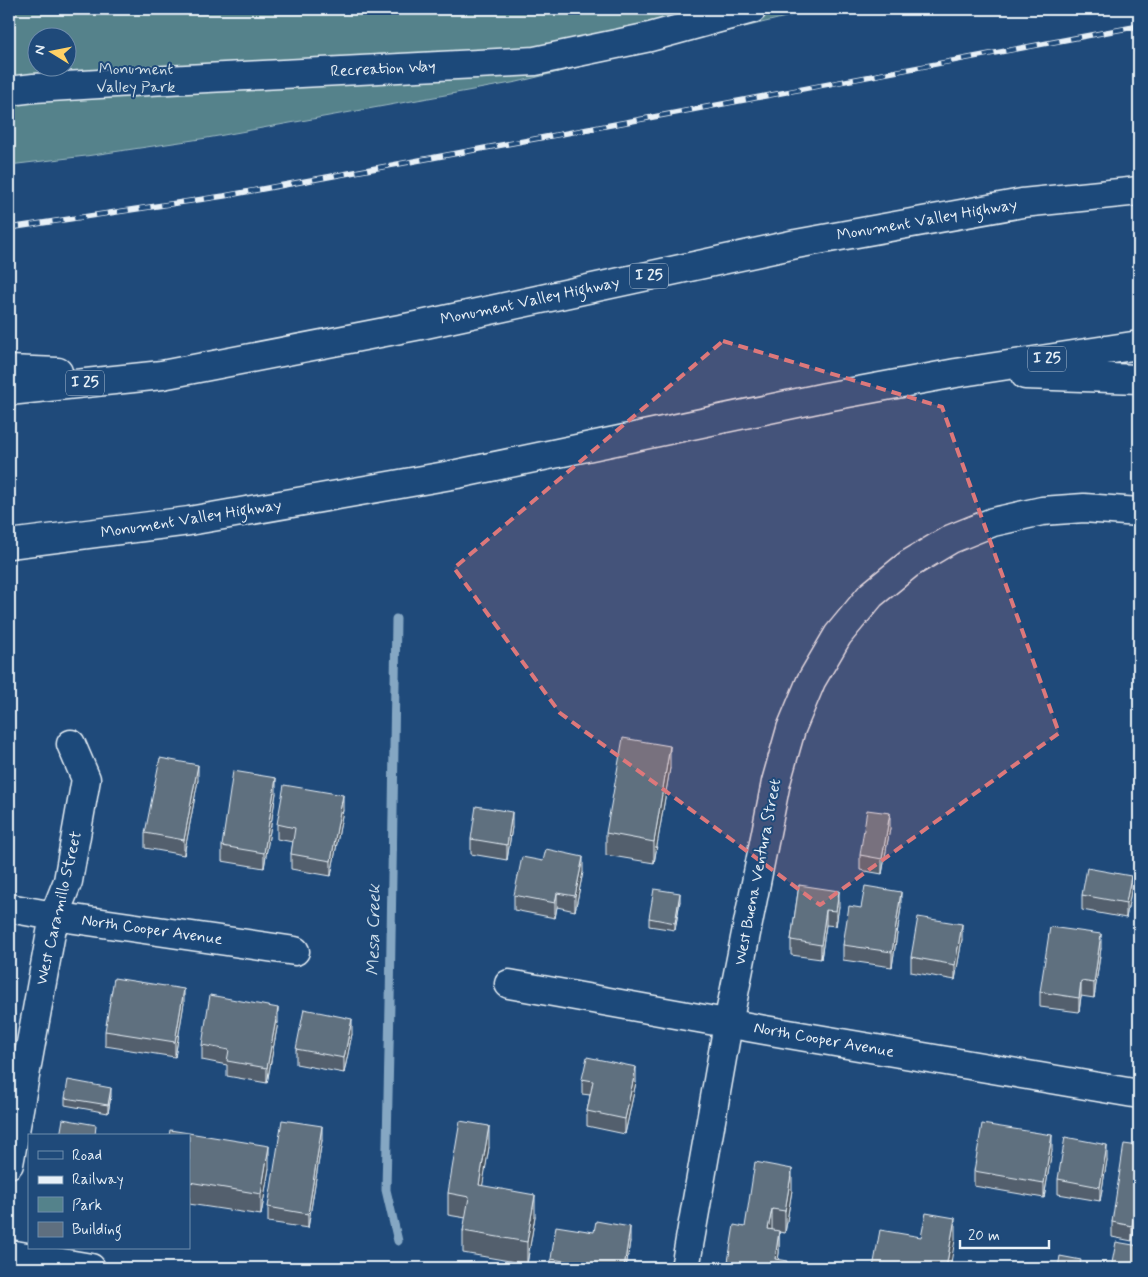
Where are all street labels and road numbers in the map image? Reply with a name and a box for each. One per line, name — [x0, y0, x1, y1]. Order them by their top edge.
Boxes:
street label: Recreation Way — [330, 56, 436, 82]
street label: Monument Valley Highway — [835, 194, 1019, 247]
road number: I 25 — [630, 264, 668, 288]
street label: Monument Valley Highway — [438, 272, 622, 331]
road number: I 25 — [1028, 346, 1066, 372]
road number: I 25 — [66, 370, 104, 396]
street label: Monument Valley Highway — [99, 494, 283, 545]
street label: West Buena Ventura Street — [730, 777, 786, 967]
street label: West Caramillo Street — [31, 829, 87, 987]
street label: North Cooper Avenue — [80, 910, 224, 950]
street label: North Cooper Avenue — [752, 1017, 896, 1063]

